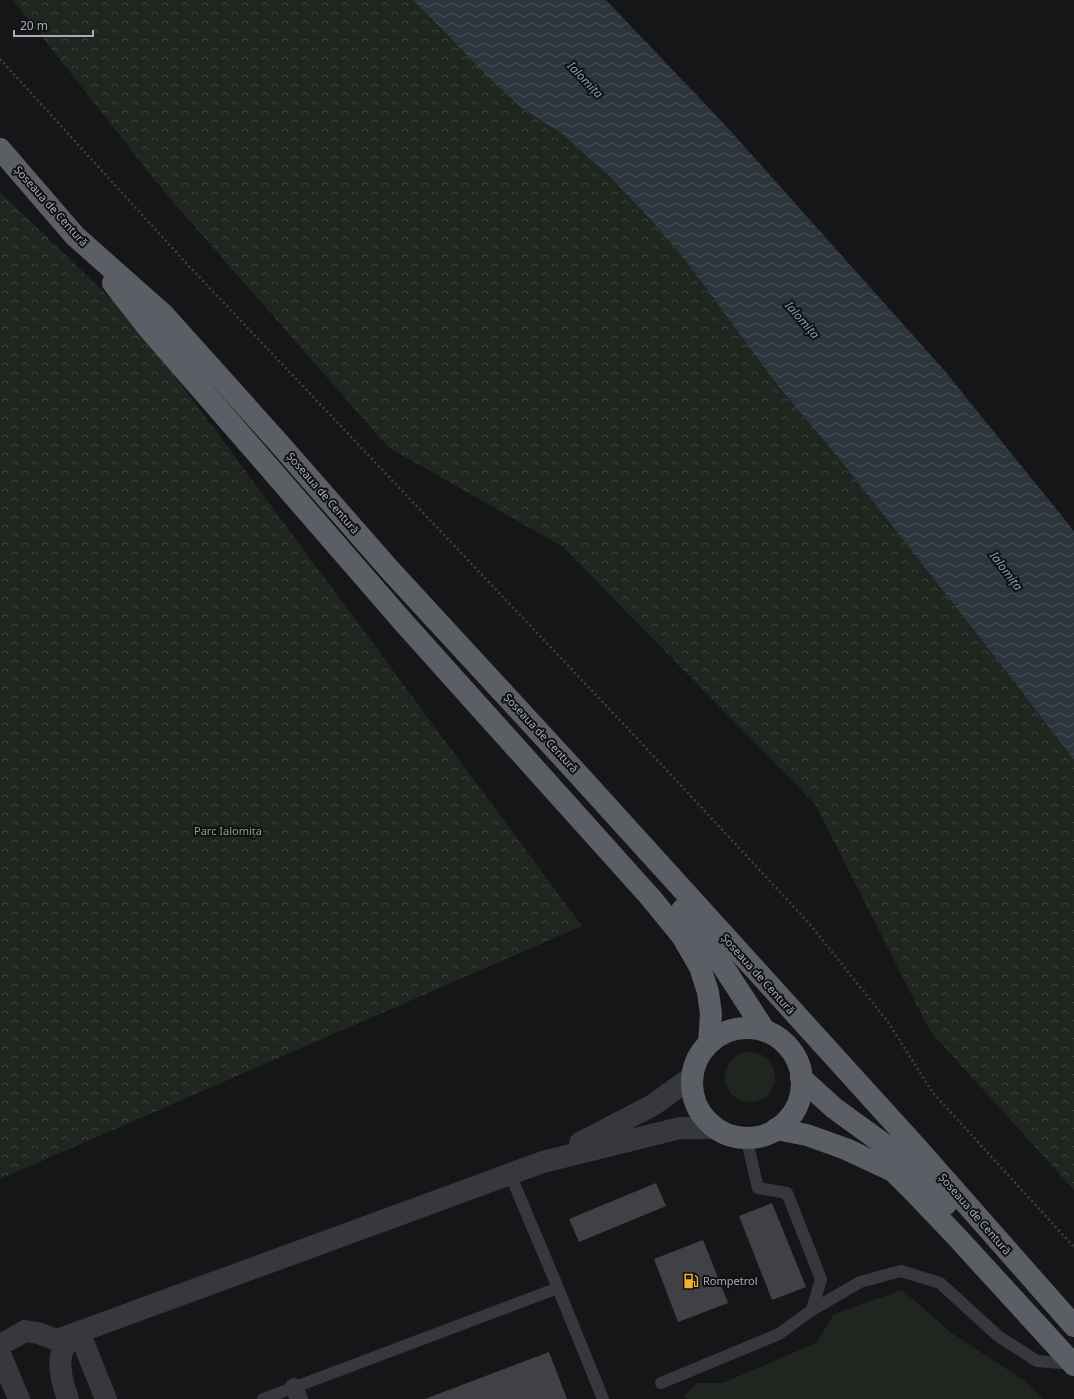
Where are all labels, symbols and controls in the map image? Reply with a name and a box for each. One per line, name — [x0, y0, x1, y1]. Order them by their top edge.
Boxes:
scale bar — [14, 12, 93, 38]
text: 20 m — [20, 17, 48, 34]
water label: Ialomița — [563, 57, 607, 102]
street label: Șoseaua de Centură — [11, 162, 91, 249]
water label: Ialomița — [781, 296, 824, 342]
street label: Șoseaua de Centură — [284, 449, 363, 537]
water label: Ialomița — [985, 547, 1027, 594]
street label: Șoseaua de Centură — [501, 690, 582, 776]
park label: Parc Ialomița — [194, 823, 262, 838]
street label: Șoseaua de Centură — [718, 930, 798, 1017]
street label: Șoseaua de Centură — [936, 1170, 1015, 1258]
fuel station icon: Rompetrol — [682, 1272, 700, 1290]
place label: Rompetrol — [703, 1273, 758, 1288]

